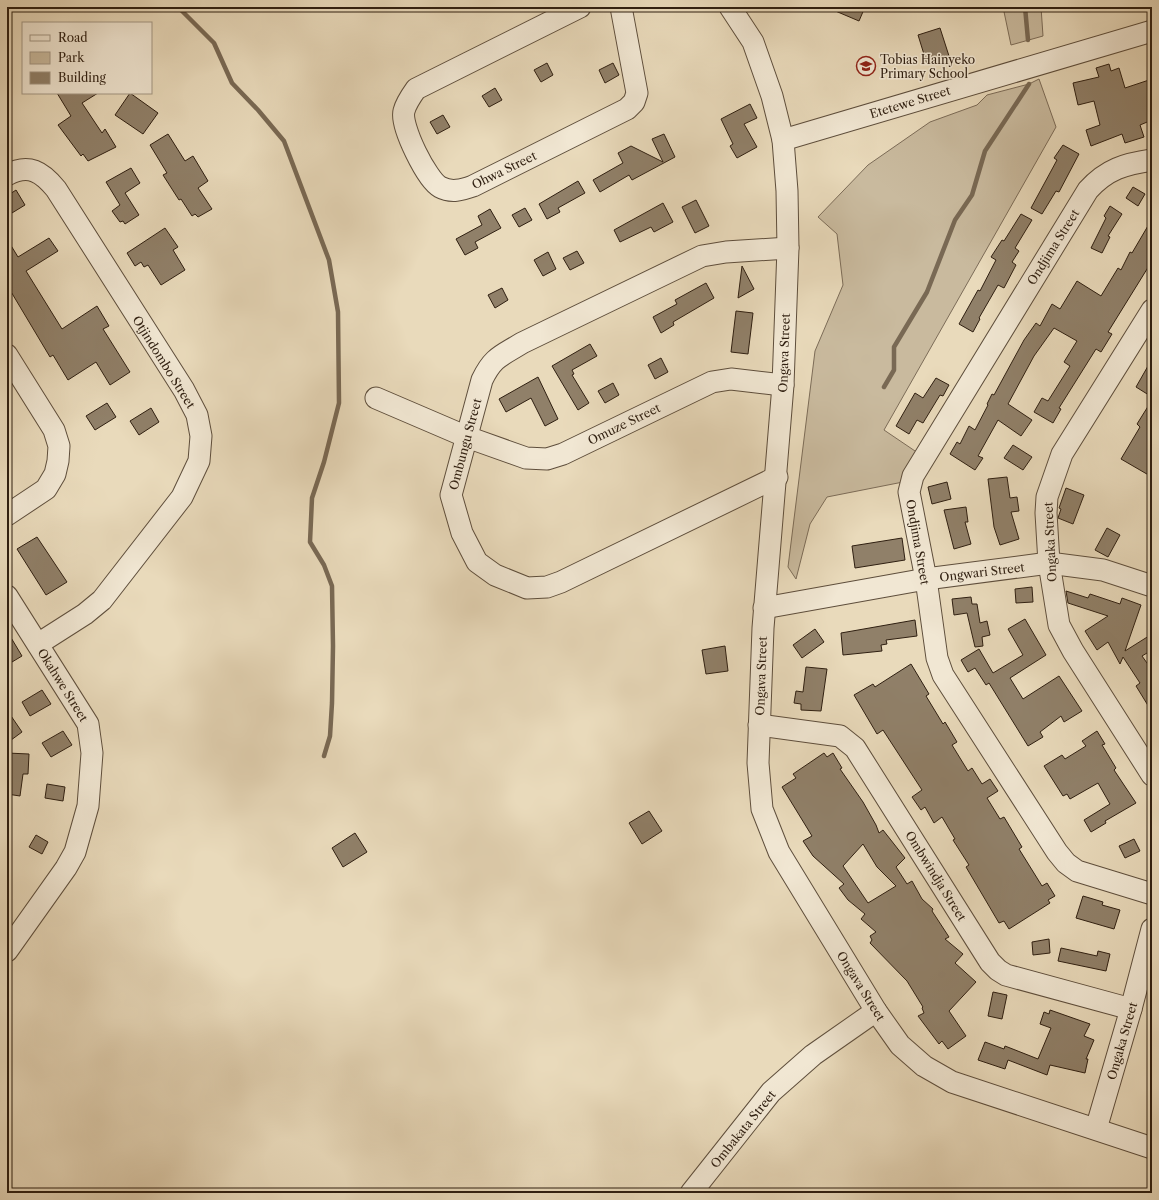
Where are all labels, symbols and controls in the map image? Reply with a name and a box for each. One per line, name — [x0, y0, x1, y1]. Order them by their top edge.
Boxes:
legend — [22, 22, 152, 94]
text: Road — [58, 30, 88, 45]
text: Park — [58, 50, 85, 65]
place label: Tobias Hainyeko Primary School — [880, 52, 975, 81]
school or university icon: Tobias Hainyeko Primary School — [855, 55, 877, 77]
text: Building — [58, 70, 106, 85]
street label: Etetewe Street — [868, 82, 953, 121]
street label: Ohwa Street — [469, 148, 539, 192]
street label: Ondjima Street — [1024, 206, 1083, 288]
street label: Ongava Street — [775, 312, 793, 393]
street label: Otjindombo Street — [129, 313, 199, 412]
street label: Ombungu Street — [446, 396, 485, 491]
street label: Omuze Street — [585, 400, 663, 448]
street label: Ondjima Street — [903, 498, 933, 587]
street label: Ongaka Street — [1040, 501, 1060, 582]
street label: Ongwari Street — [939, 559, 1026, 585]
street label: Ongava Street — [752, 635, 770, 716]
street label: Okahwe Street — [34, 646, 92, 725]
street label: Ombwindja Street — [902, 828, 970, 924]
street label: Ongava Street — [834, 948, 889, 1024]
street label: Ongaka Street — [1104, 1000, 1140, 1082]
street label: Ombakata Street — [707, 1087, 779, 1171]

